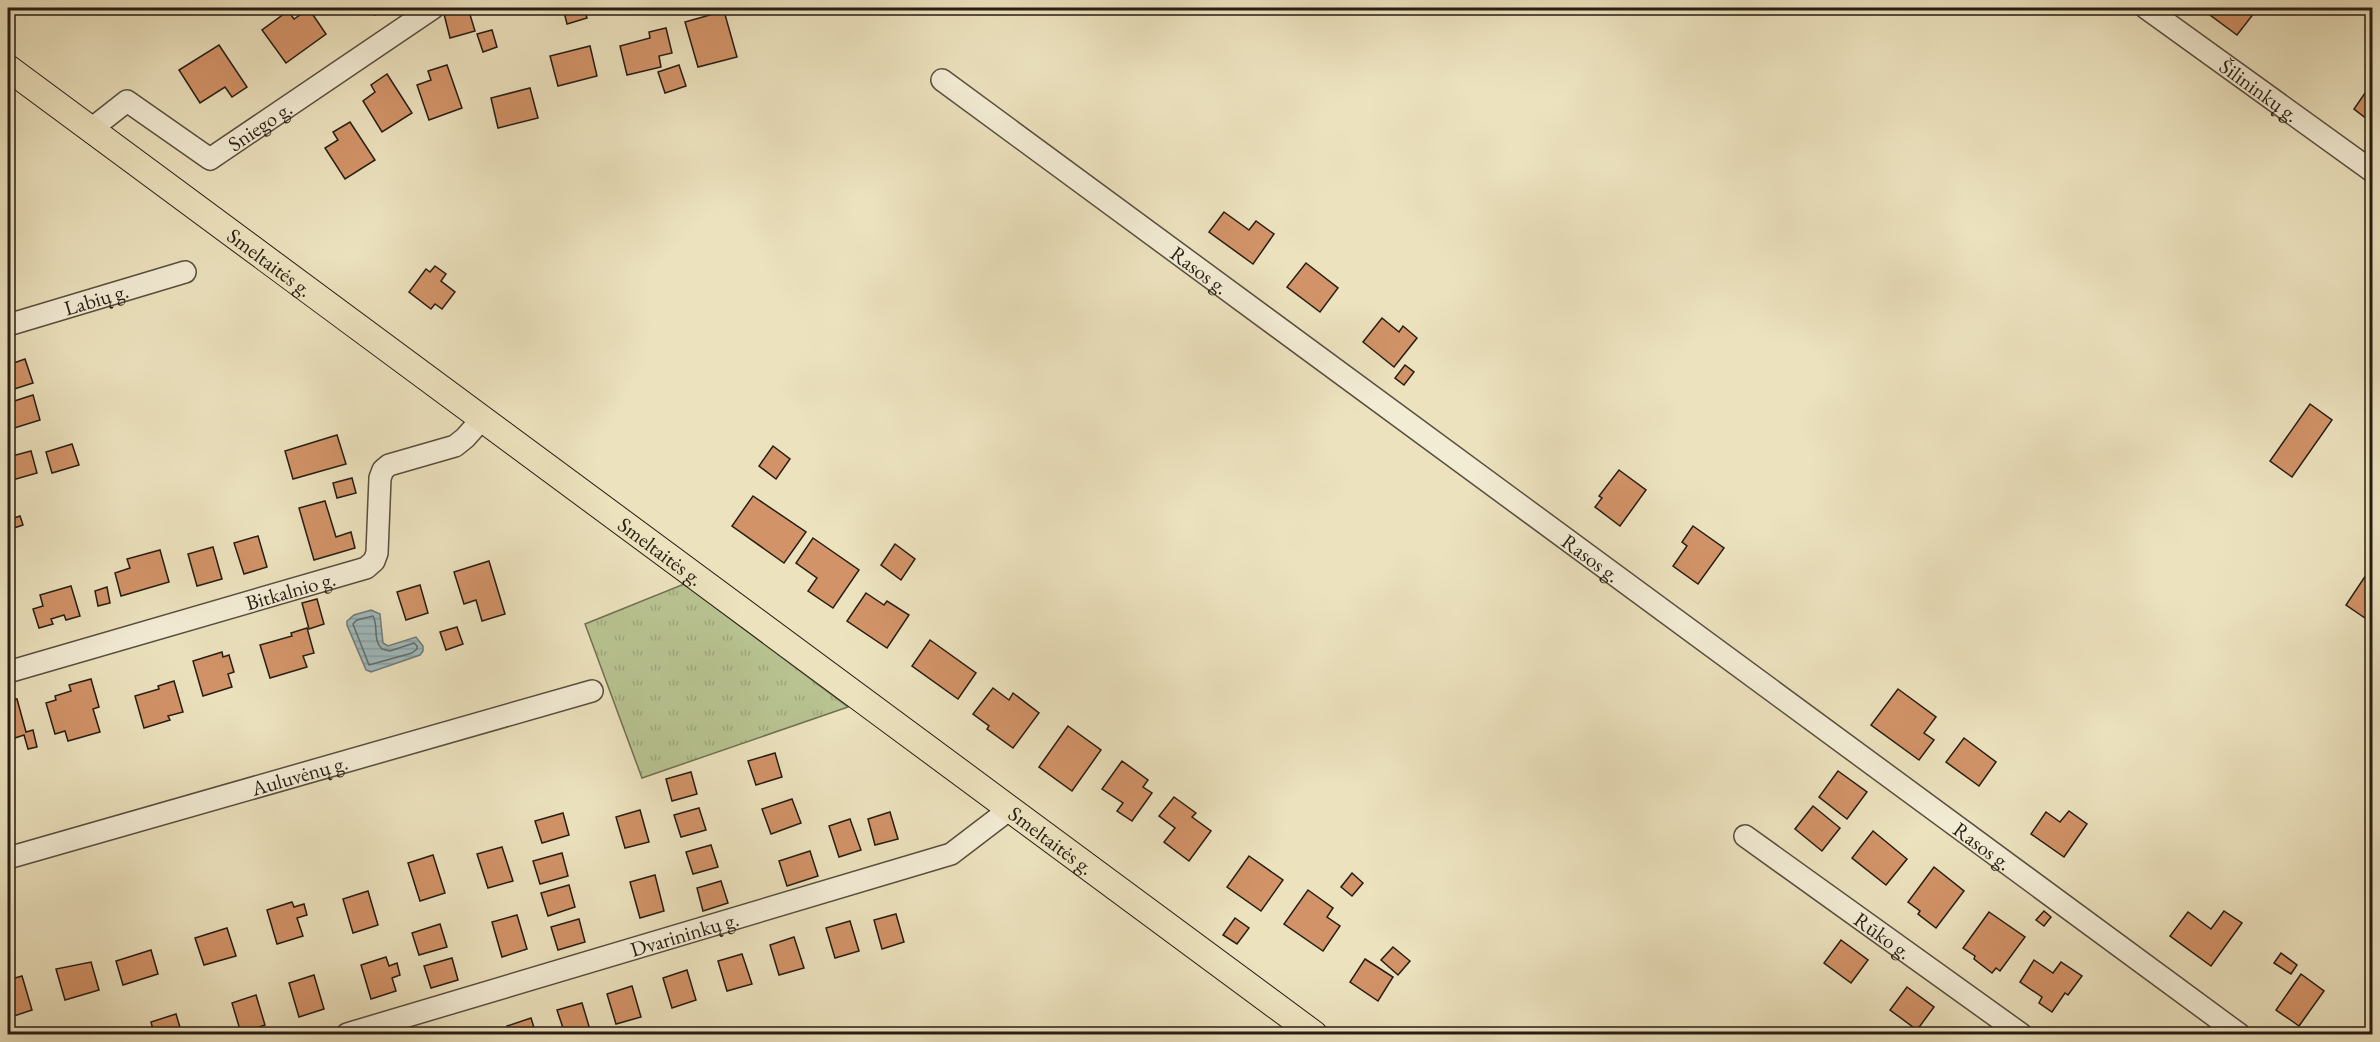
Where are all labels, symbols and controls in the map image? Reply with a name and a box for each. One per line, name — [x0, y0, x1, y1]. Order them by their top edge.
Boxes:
street label: Šilininkų g. — [2215, 52, 2305, 128]
street label: Sniego g. — [222, 94, 297, 157]
street label: Smeltaitės g. — [222, 221, 318, 302]
street label: Rasos g. — [1165, 239, 1234, 300]
street label: Labių g. — [61, 276, 132, 321]
street label: Smeltaitės g. — [613, 510, 709, 591]
street label: Rasos g. — [1557, 527, 1626, 588]
street label: Bitkalnio g. — [242, 564, 338, 616]
street label: Auluvėnų g. — [247, 748, 351, 802]
street label: Smeltaitės g. — [1004, 799, 1100, 880]
street label: Rasos g. — [1948, 815, 2017, 876]
street label: Dvarininkų g. — [627, 905, 742, 962]
street label: Rūko g. — [1849, 905, 1917, 965]

